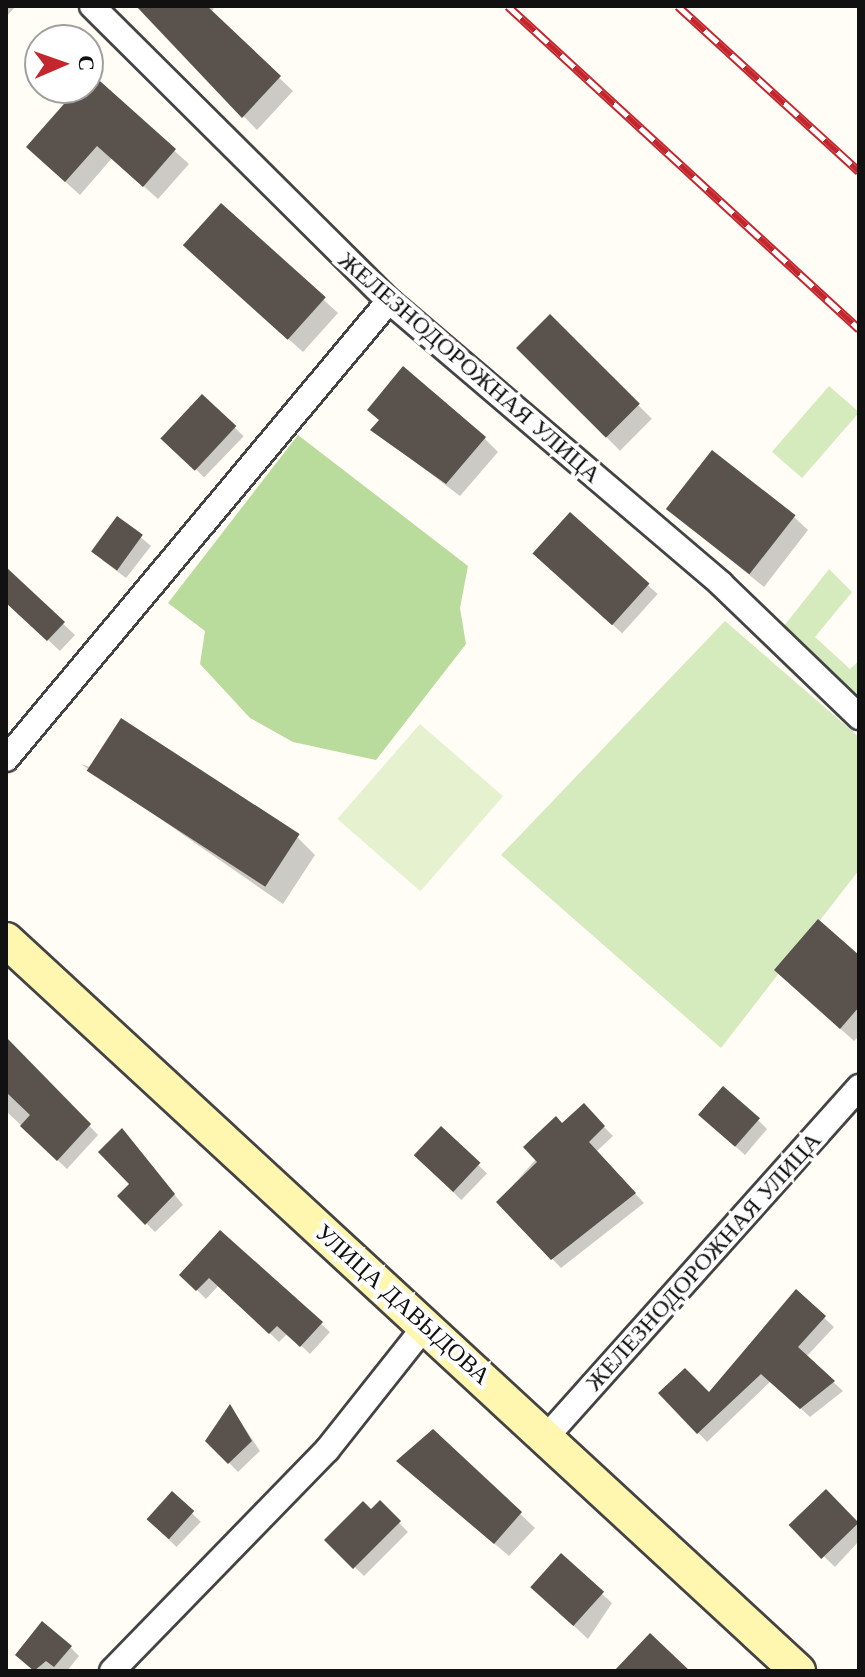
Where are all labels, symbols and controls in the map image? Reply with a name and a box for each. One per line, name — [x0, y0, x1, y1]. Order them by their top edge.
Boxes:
north arrow — [24, 24, 104, 104]
text: С — [73, 55, 100, 72]
street label: ЖЕЛЕЗНОДОРОЖНАЯ УЛИЦА — [333, 245, 607, 489]
street label: ЖЕЛЕЗНОДОРОЖНАЯ УЛИЦА — [579, 1126, 827, 1396]
street label: УЛИЦА ДАВЫДОВА — [310, 1218, 496, 1390]

